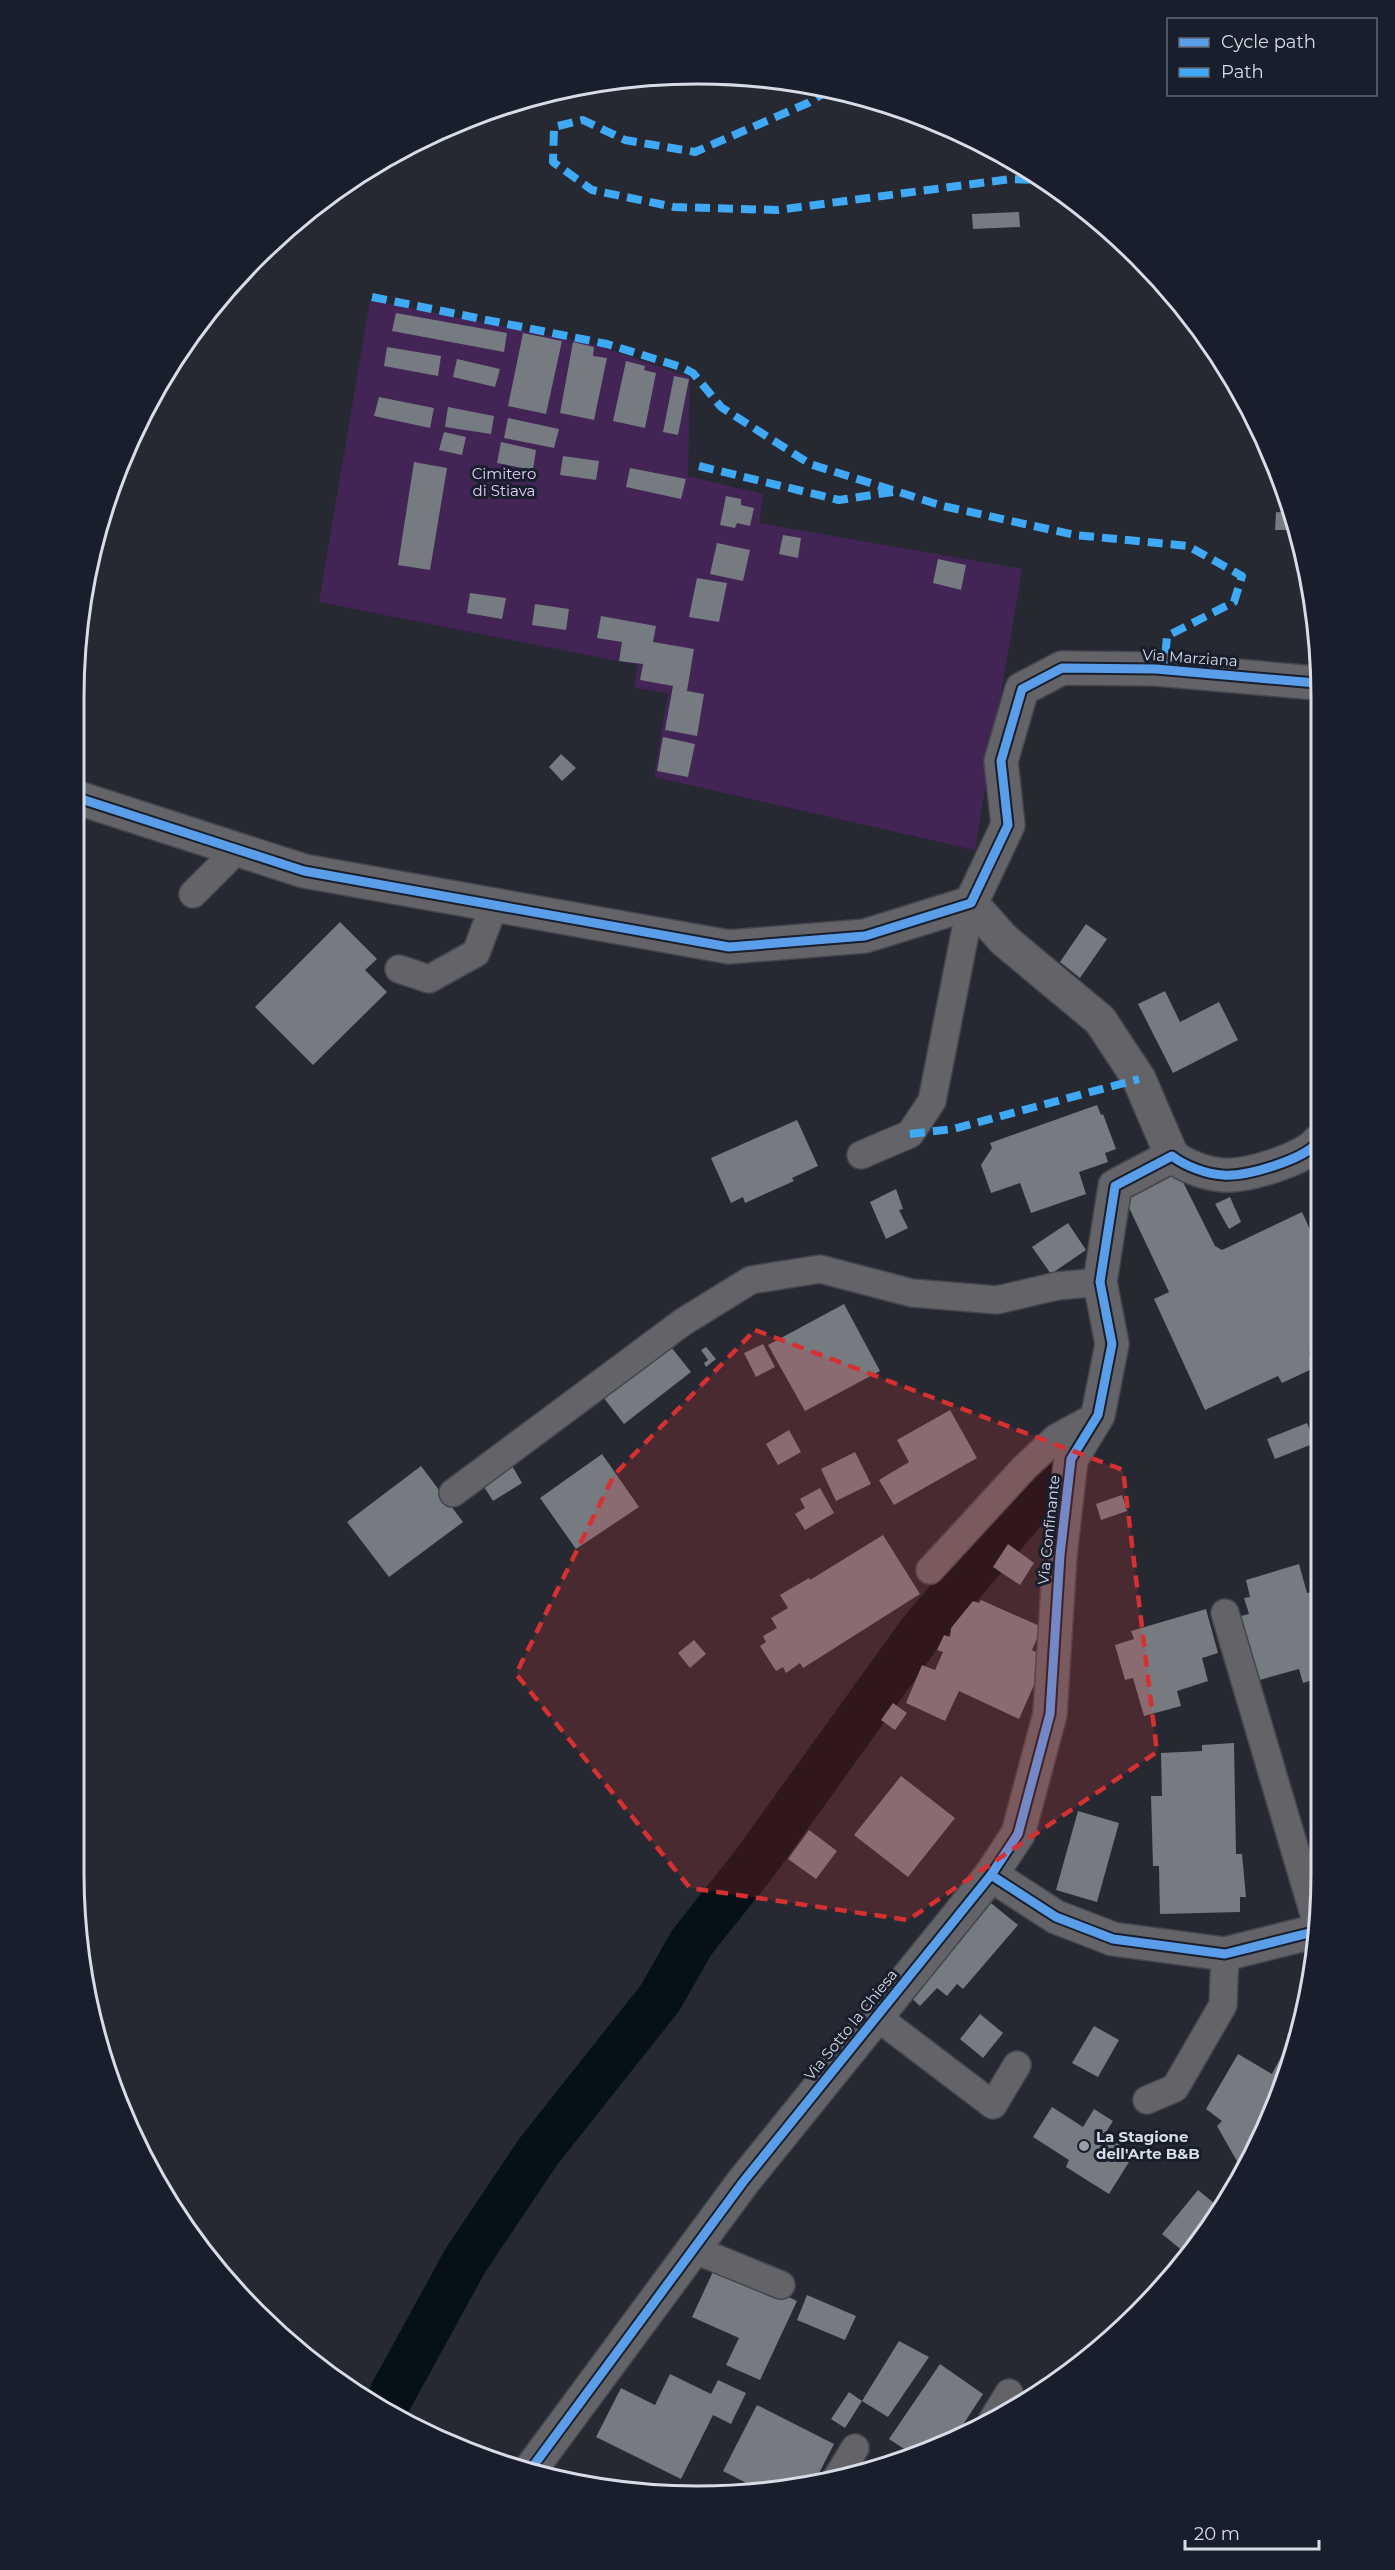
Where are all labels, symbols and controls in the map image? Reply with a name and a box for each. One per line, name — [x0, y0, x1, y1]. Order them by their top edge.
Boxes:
legend — [1167, 18, 1377, 96]
text: Cycle path — [1221, 31, 1316, 53]
text: Path — [1221, 61, 1264, 83]
park label: Cimitero di Stiava — [472, 464, 536, 500]
street label: Via Marziana — [1142, 645, 1238, 670]
street label: Via Confinante — [1033, 1474, 1064, 1586]
street label: Via Sotto la Chiesa — [800, 1965, 901, 2084]
place label: La Stagione dell'Arte B&B — [1096, 2127, 1200, 2163]
marker: La Stagione dell'Arte B&B — [1077, 2139, 1091, 2153]
scale bar — [1185, 2513, 1318, 2551]
text: 20 m — [1194, 2523, 1240, 2545]

